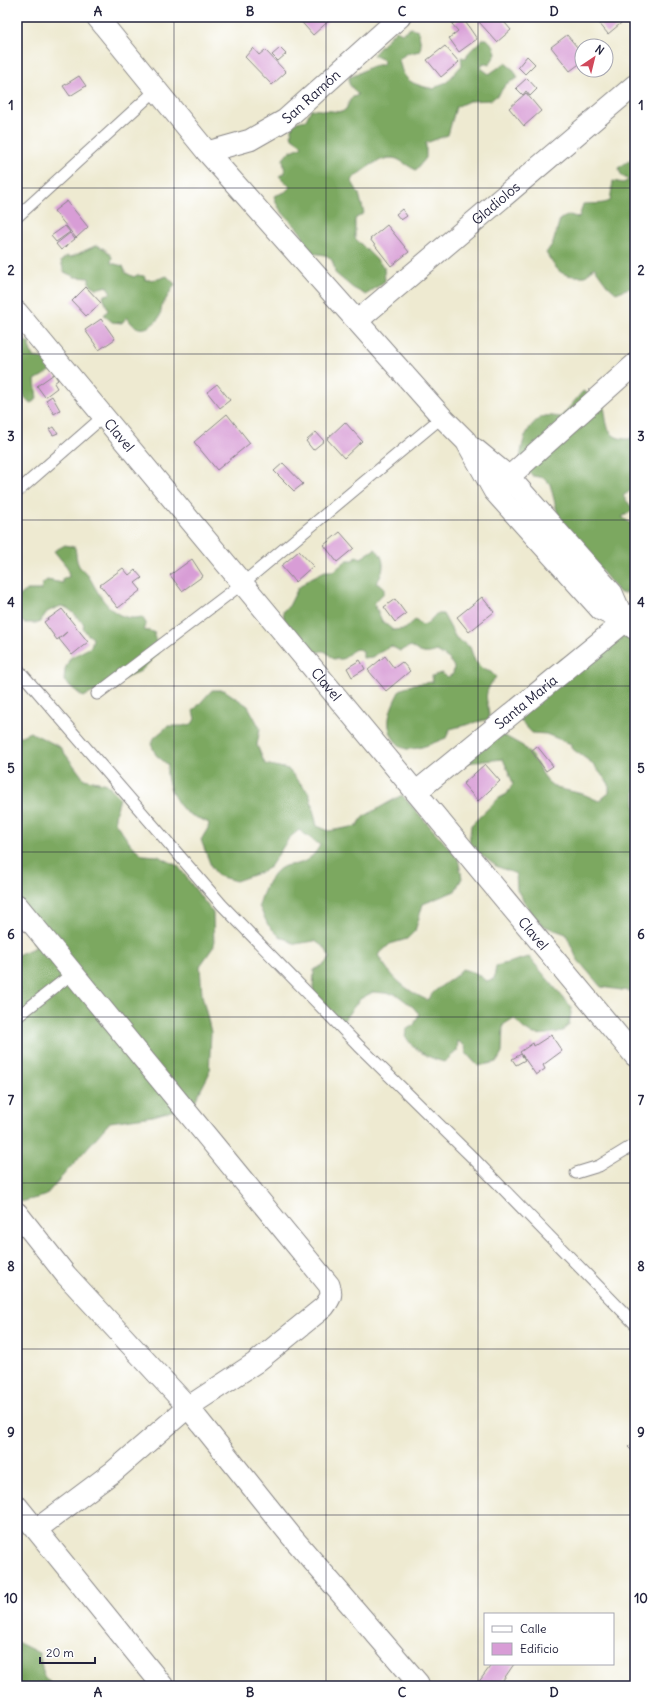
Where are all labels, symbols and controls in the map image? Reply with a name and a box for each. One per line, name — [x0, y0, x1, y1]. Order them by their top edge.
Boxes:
text: A — [94, 3, 103, 20]
text: B — [246, 3, 255, 20]
text: C — [398, 3, 407, 20]
text: D — [549, 3, 559, 20]
north arrow — [574, 38, 614, 78]
text: N — [593, 42, 607, 58]
street label: San Ramón — [278, 66, 344, 127]
text: 1 — [8, 97, 14, 114]
text: 1 — [638, 97, 644, 114]
street label: Gladiolos — [468, 178, 524, 229]
text: 2 — [7, 262, 15, 279]
text: 2 — [637, 262, 645, 279]
street label: Clavel — [100, 415, 138, 455]
text: 3 — [7, 428, 15, 445]
text: 3 — [637, 428, 645, 445]
text: 4 — [7, 594, 15, 611]
text: 4 — [637, 594, 645, 611]
street label: Clavel — [307, 664, 345, 705]
street label: Santa María — [491, 671, 561, 733]
text: 5 — [7, 760, 15, 777]
text: 5 — [637, 760, 645, 777]
street label: Clavel — [514, 913, 552, 954]
text: 6 — [7, 926, 15, 943]
text: 6 — [637, 926, 645, 943]
text: 7 — [8, 1092, 15, 1109]
text: 7 — [638, 1092, 645, 1109]
text: 8 — [7, 1258, 15, 1275]
text: 8 — [637, 1258, 645, 1275]
text: 9 — [7, 1424, 15, 1441]
text: 9 — [637, 1424, 645, 1441]
text: 10 — [4, 1590, 18, 1607]
text: 10 — [634, 1590, 648, 1607]
legend — [484, 1613, 614, 1665]
text: Calle — [520, 1621, 547, 1636]
scale bar — [40, 1639, 95, 1665]
text: Edificio — [520, 1641, 559, 1656]
text: 20 m — [46, 1645, 74, 1660]
text: A — [94, 1684, 103, 1701]
text: B — [246, 1684, 255, 1701]
text: C — [398, 1684, 407, 1701]
text: D — [549, 1684, 559, 1701]

